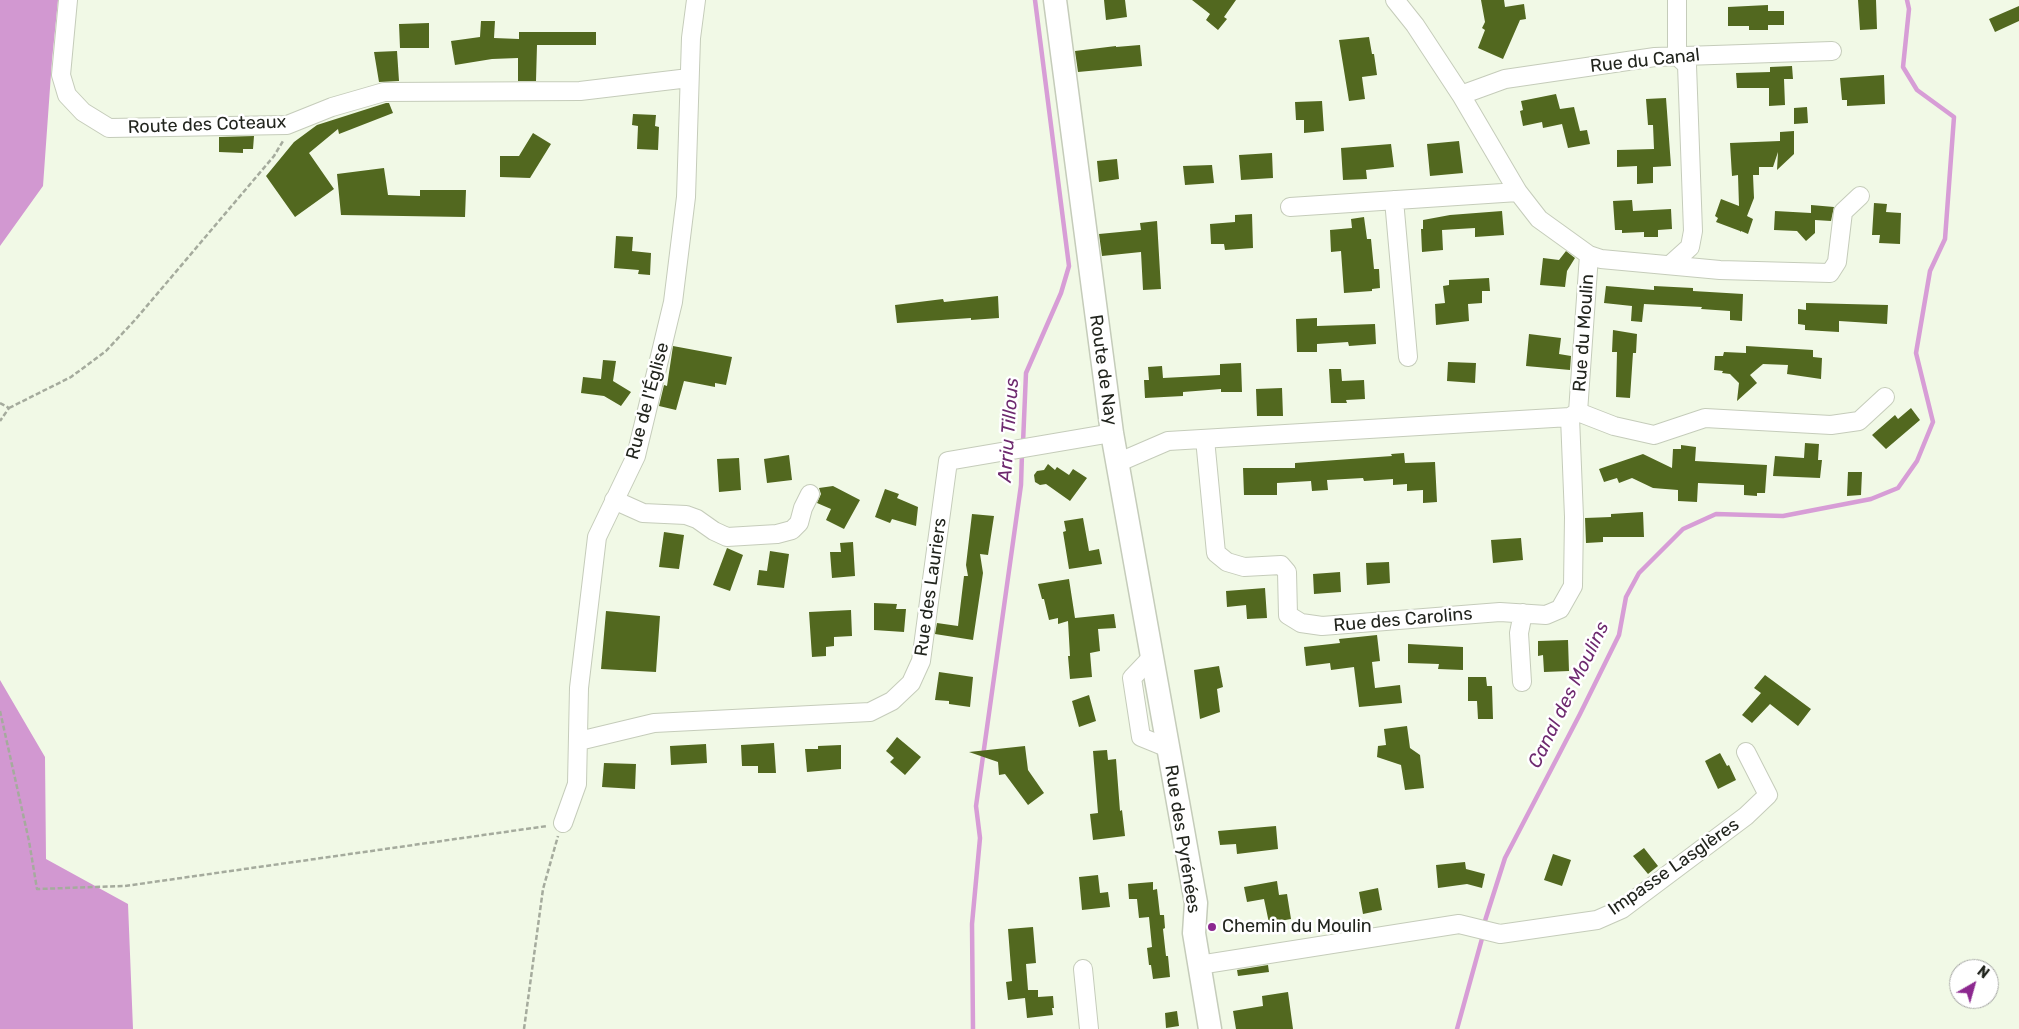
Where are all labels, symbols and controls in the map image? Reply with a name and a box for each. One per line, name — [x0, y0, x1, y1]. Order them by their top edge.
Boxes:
street label: Rue du Canal — [1589, 44, 1701, 78]
street label: Route des Coteaux — [127, 111, 287, 139]
street label: Rue du Moulin — [1569, 273, 1599, 393]
street label: Route de Nay — [1085, 313, 1121, 427]
street label: Rue de l'Église — [622, 340, 674, 462]
water label: Arriu Tillous — [994, 377, 1024, 483]
street label: Rue des Lauriers — [911, 516, 951, 658]
street label: Rue des Carolins — [1333, 603, 1473, 637]
water label: Canal des Moulins — [1524, 618, 1614, 772]
street label: Rue des Pyrénées — [1160, 763, 1204, 915]
street label: Impasse Lasglères — [1604, 814, 1744, 920]
place label: Chemin du Moulin — [1222, 916, 1372, 938]
marker: Chemin du Moulin — [1206, 921, 1218, 933]
north arrow — [1949, 959, 1999, 1009]
text: N — [1974, 963, 1992, 982]

